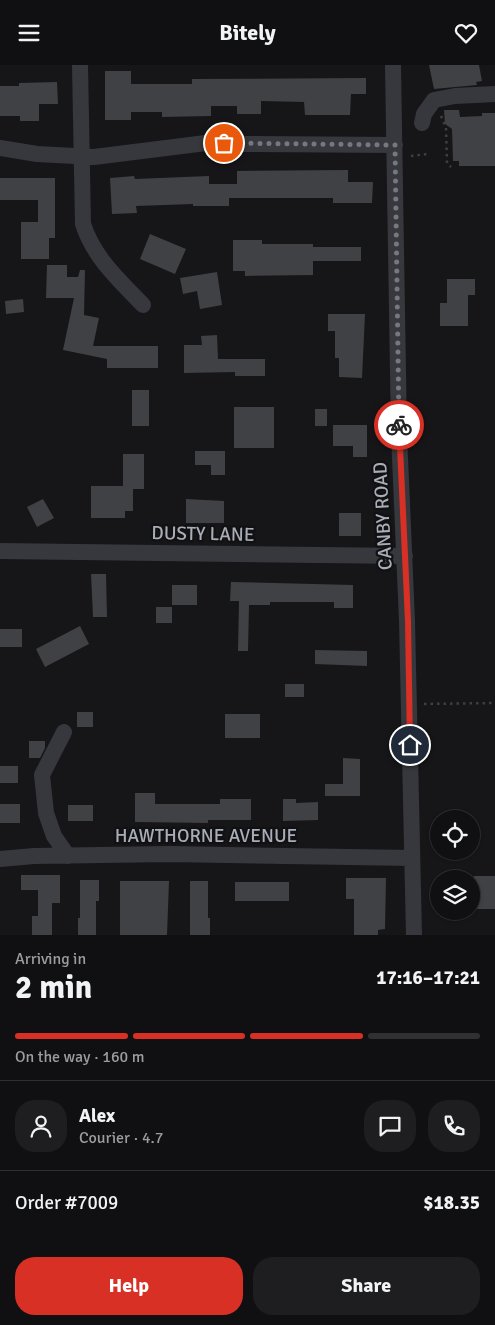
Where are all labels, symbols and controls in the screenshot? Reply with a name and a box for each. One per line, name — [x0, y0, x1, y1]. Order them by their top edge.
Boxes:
icon: menu — [15, 19, 43, 47]
text: Bitely — [219, 19, 276, 46]
icon: heart — [452, 19, 480, 47]
pin — [203, 122, 245, 164]
icon: bag — [210, 129, 238, 157]
courier — [374, 400, 424, 450]
icon: bike — [385, 411, 413, 439]
street label: CANBY ROAD — [368, 461, 398, 571]
street label: DUSTY LANE — [151, 521, 255, 547]
pin — [389, 724, 431, 766]
icon: home — [396, 731, 424, 759]
map controls — [430, 810, 480, 920]
button: locate — [430, 810, 480, 860]
street label: HAWTHORNE AVENUE — [115, 824, 297, 848]
button: layers — [430, 870, 480, 920]
text: Arriving in — [15, 949, 86, 969]
text: 17:16–17:21 — [376, 966, 480, 990]
text: 2 min — [15, 968, 92, 1007]
text: On the way · 160 m — [15, 1047, 145, 1067]
button: person — [15, 1100, 67, 1152]
button: chat — [364, 1100, 416, 1152]
button: phone — [428, 1100, 480, 1152]
text: Alex — [79, 1104, 115, 1128]
text: Courier · 4.7 — [79, 1128, 163, 1148]
text: Order #7009 — [15, 1191, 118, 1215]
text: $18.35 — [423, 1191, 480, 1215]
button: Help — [15, 1257, 243, 1315]
button: Share — [253, 1257, 480, 1315]

